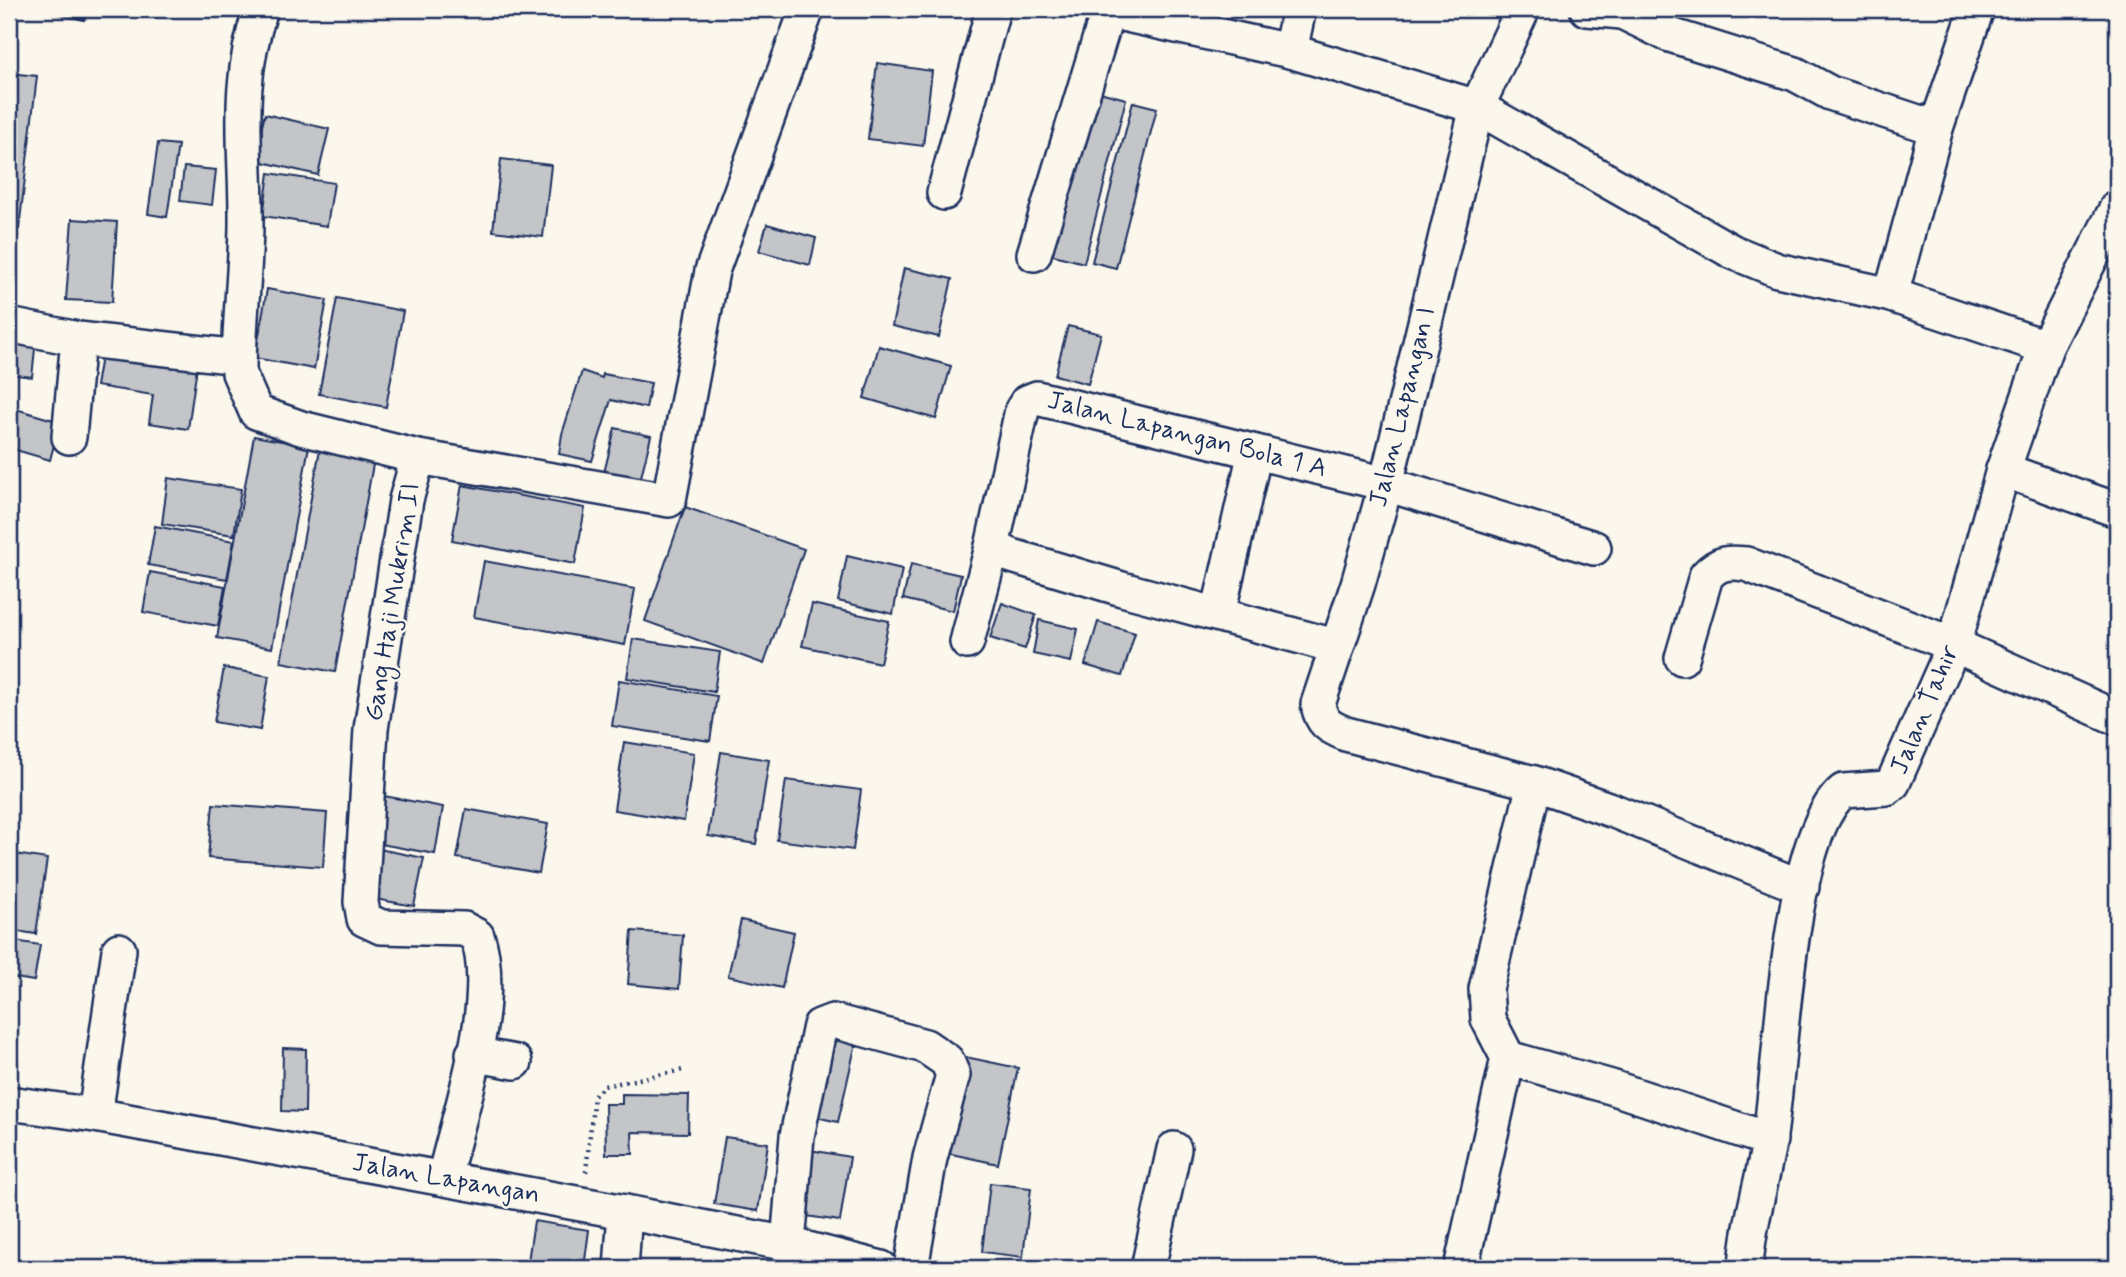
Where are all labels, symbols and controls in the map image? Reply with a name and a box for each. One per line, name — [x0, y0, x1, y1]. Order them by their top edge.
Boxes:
street label: Jalan Lapangan I — [1362, 304, 1444, 510]
street label: Jalan Lapangan Bola 1 A — [1044, 384, 1330, 486]
street label: Gang Haji Mukrim II — [357, 480, 431, 724]
street label: Jalan Tahir — [1883, 639, 1968, 780]
street label: Jalan Lapangan — [349, 1146, 543, 1212]

